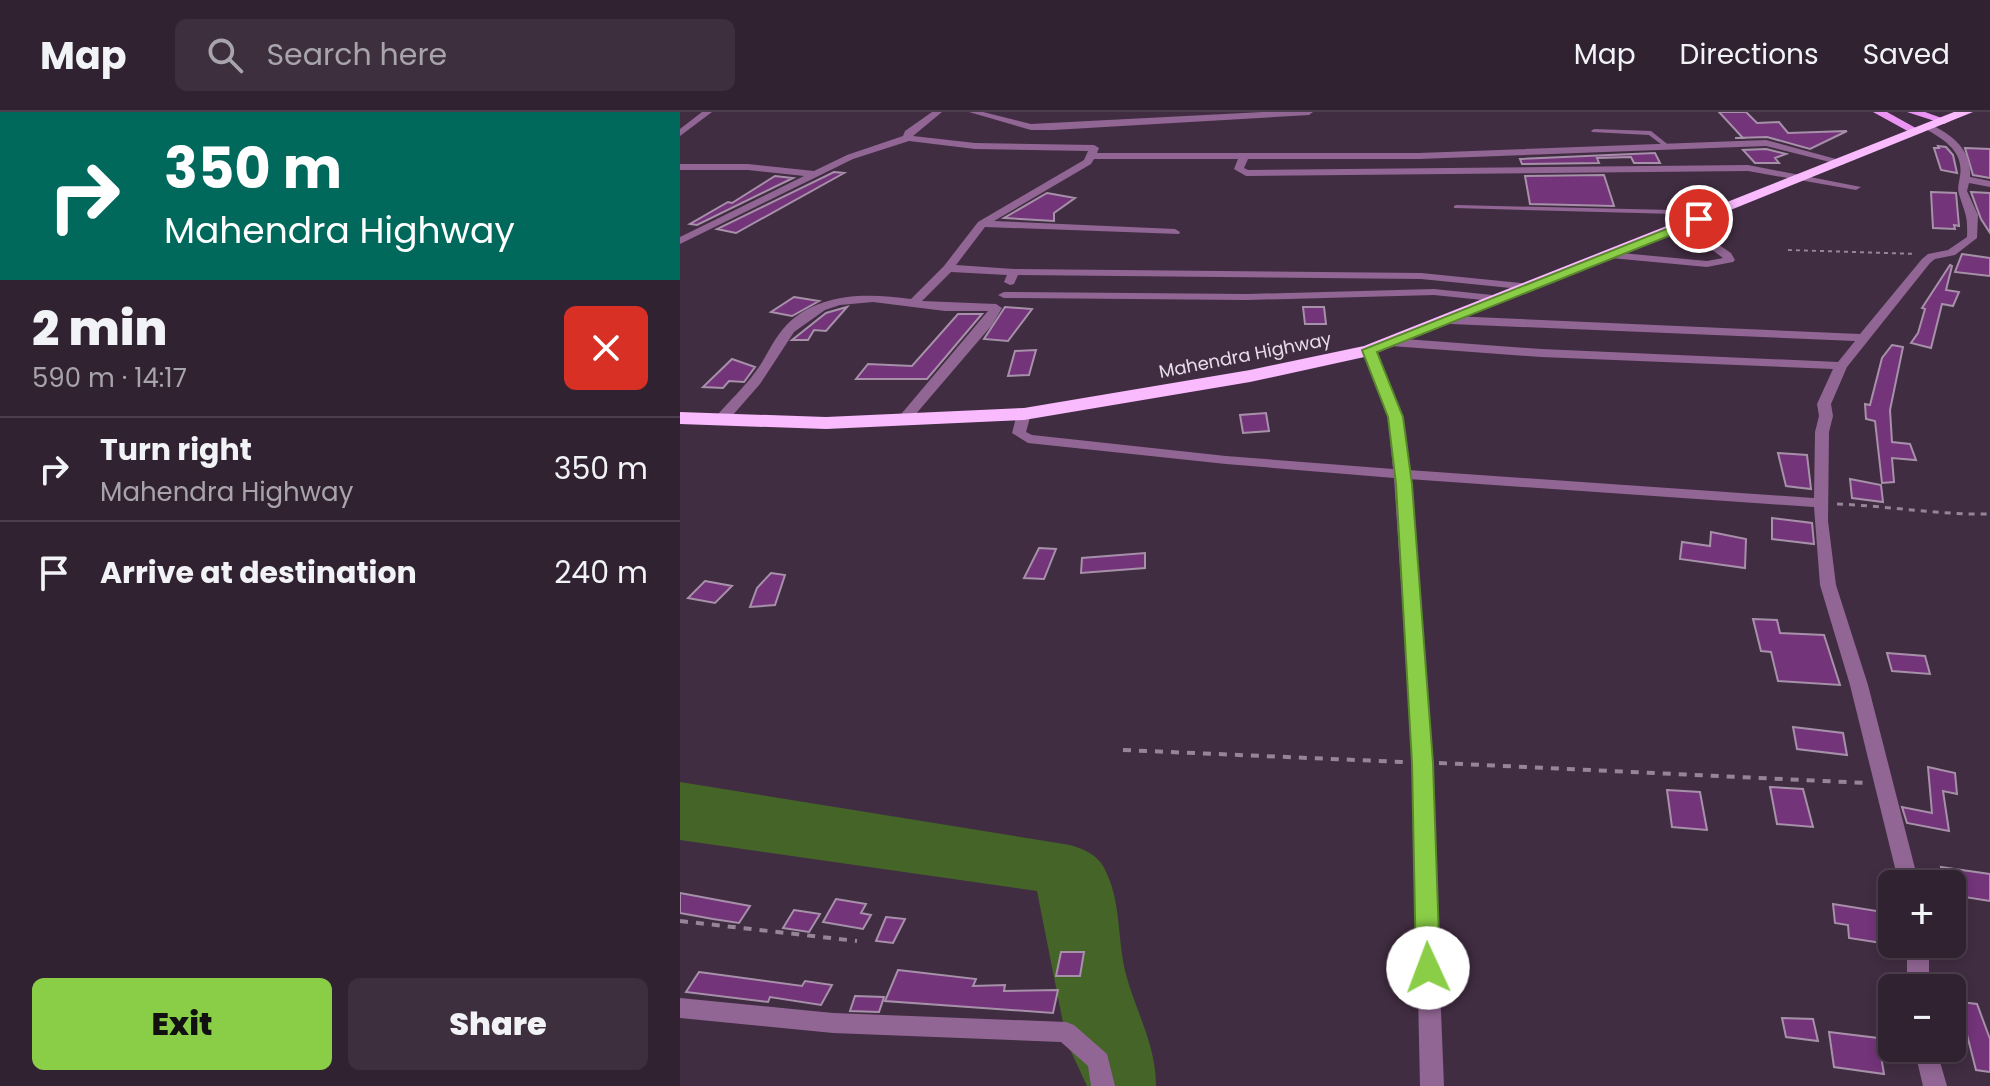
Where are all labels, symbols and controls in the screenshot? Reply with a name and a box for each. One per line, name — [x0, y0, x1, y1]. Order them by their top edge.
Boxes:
search box — [175, 19, 735, 91]
text: Map — [40, 29, 127, 82]
icon: search — [203, 33, 247, 77]
text: Search here — [267, 33, 447, 76]
text: Map — [1574, 35, 1636, 74]
text: Directions — [1680, 35, 1819, 74]
text: Saved — [1863, 35, 1950, 74]
text: 350 m — [164, 129, 342, 208]
icon: right — [32, 144, 136, 248]
pin — [1665, 185, 1733, 253]
icon: arrive — [1677, 197, 1721, 241]
text: Mahendra Highway — [164, 205, 515, 256]
text: 2 min — [32, 295, 167, 362]
button: close — [564, 306, 648, 390]
street label: Mahendra Highway — [1157, 326, 1333, 384]
text: 590 m · 14:17 — [32, 360, 187, 396]
text: Turn right — [100, 428, 252, 471]
icon: right — [32, 447, 76, 491]
text: 350 m — [554, 447, 648, 490]
text: Mahendra Highway — [100, 474, 353, 510]
icon: arrive — [32, 551, 76, 595]
text: Arrive at destination — [100, 551, 417, 594]
text: 240 m — [554, 551, 648, 594]
map controls — [1878, 870, 1966, 1062]
button: + — [1878, 870, 1966, 958]
position arrow — [1386, 926, 1470, 1010]
button: − — [1878, 974, 1966, 1062]
button: Exit — [32, 978, 332, 1070]
button: Share — [348, 978, 648, 1070]

